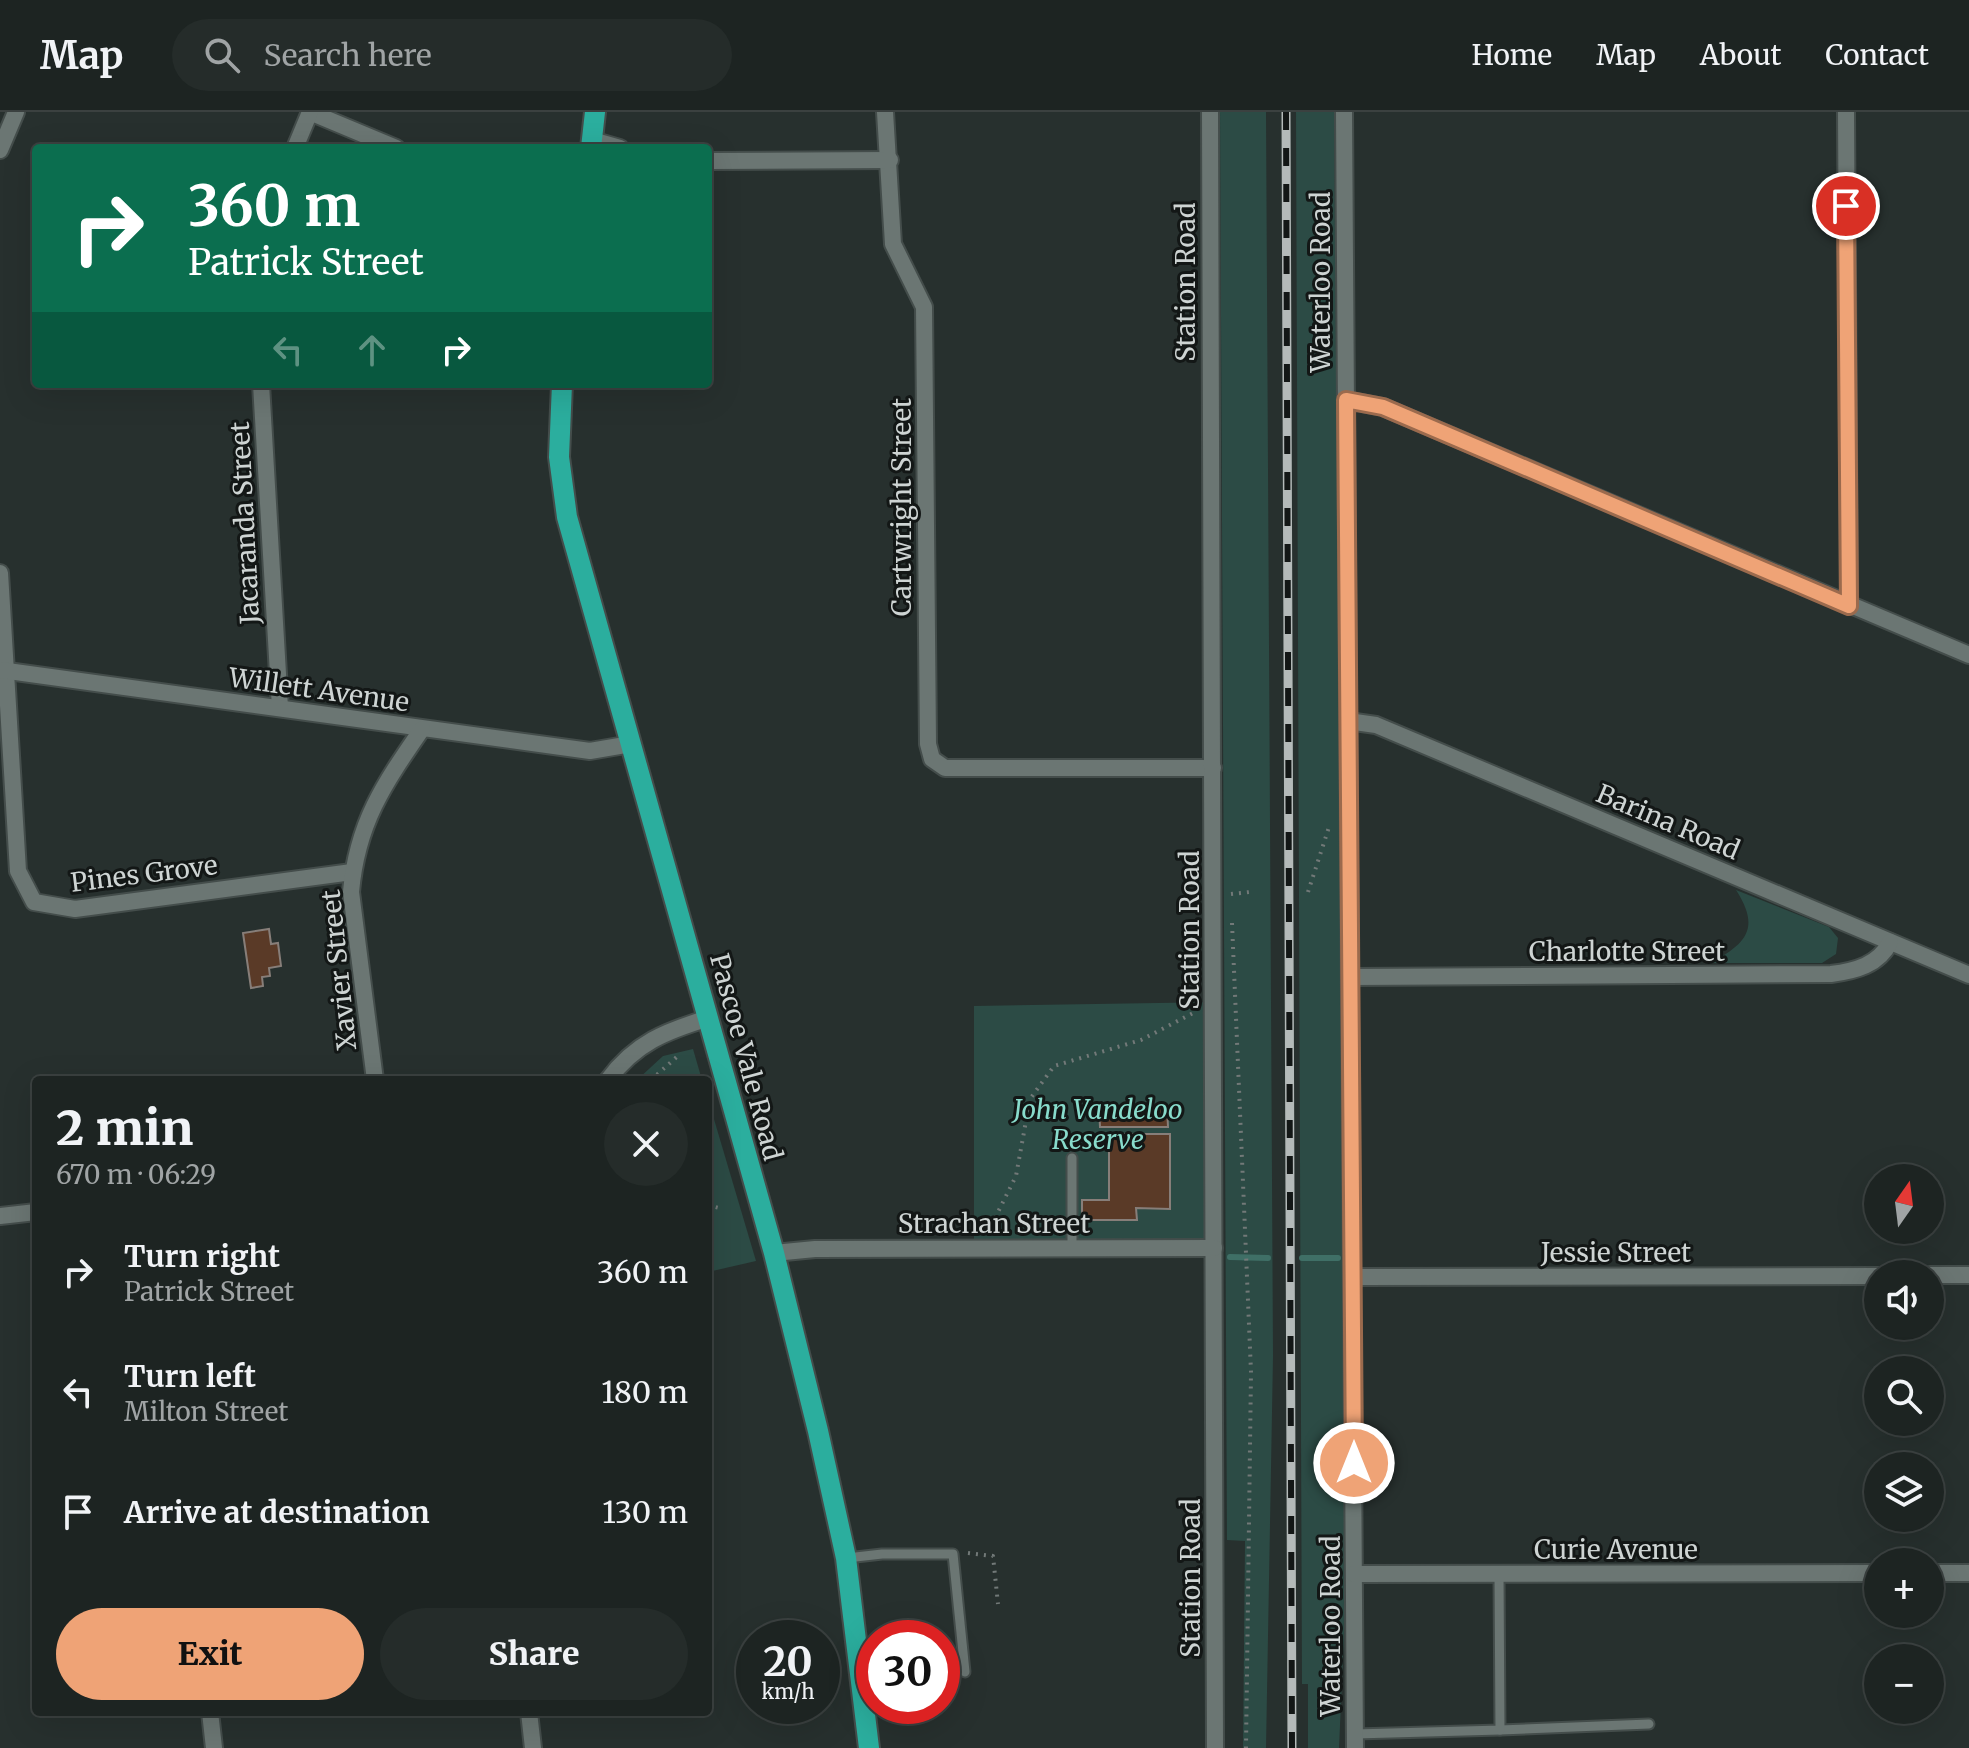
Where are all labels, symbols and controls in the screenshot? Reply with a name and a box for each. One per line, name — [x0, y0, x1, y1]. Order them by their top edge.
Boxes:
search box — [172, 19, 732, 91]
text: Map — [40, 32, 124, 79]
icon: search — [200, 33, 244, 77]
text: Search here — [264, 36, 432, 74]
text: Home — [1471, 37, 1552, 73]
text: Map — [1596, 37, 1656, 73]
text: About — [1700, 37, 1781, 73]
text: Contact — [1825, 37, 1929, 73]
text: 360 m — [188, 171, 360, 241]
pin — [1812, 172, 1880, 240]
icon: right — [56, 176, 160, 280]
icon: arrive — [1824, 184, 1868, 228]
street label: Waterloo Road — [1304, 191, 1337, 374]
street label: Station Road — [1169, 202, 1202, 362]
text: Patrick Street — [188, 240, 424, 285]
icon: left — [266, 328, 310, 372]
icon: ahead — [350, 328, 394, 372]
icon: right — [434, 328, 478, 372]
street label: Cartwright Street — [885, 398, 918, 616]
street label: Jacaranda Street — [223, 421, 266, 626]
street label: Willett Avenue — [226, 660, 411, 718]
street label: Barina Road — [1591, 777, 1745, 867]
street label: Pines Grove — [69, 848, 219, 899]
street label: Station Road — [1173, 850, 1206, 1010]
street label: Xavier Street — [314, 888, 363, 1052]
street label: Charlotte Street — [1529, 935, 1725, 968]
street label: Pascoe Vale Road — [703, 950, 790, 1164]
park label: John Vandeloo Reserve — [1010, 1093, 1183, 1156]
text: 2 min — [56, 1098, 193, 1158]
button: close — [604, 1102, 688, 1186]
text: 670 m · 06:29 — [56, 1158, 216, 1191]
north arrow — [1864, 1164, 1944, 1244]
map controls — [1864, 1164, 1944, 1724]
street label: Strachan Street — [898, 1207, 1090, 1240]
street label: Jessie Street — [1540, 1236, 1691, 1269]
text: Turn right — [124, 1237, 280, 1275]
icon: right — [56, 1250, 100, 1294]
text: 360 m — [597, 1253, 688, 1291]
button: sound — [1864, 1260, 1944, 1340]
text: Patrick Street — [124, 1275, 294, 1308]
button: search — [1864, 1356, 1944, 1436]
text: Turn left — [124, 1357, 256, 1395]
icon: left — [56, 1370, 100, 1414]
text: 180 m — [601, 1373, 688, 1411]
text: Milton Street — [124, 1395, 288, 1428]
position arrow — [1312, 1421, 1396, 1505]
button: layers — [1864, 1452, 1944, 1532]
icon: arrive — [56, 1490, 100, 1534]
text: Arrive at destination — [124, 1493, 430, 1531]
text: 130 m — [602, 1493, 688, 1531]
street label: Station Road — [1174, 1498, 1207, 1658]
street label: Curie Avenue — [1534, 1533, 1698, 1566]
street label: Waterloo Road — [1314, 1535, 1347, 1718]
button: + — [1864, 1548, 1944, 1628]
button: Exit — [56, 1608, 364, 1700]
button: Share — [380, 1608, 688, 1700]
speed limit sign: 30 — [856, 1620, 960, 1724]
text: 20 — [763, 1637, 813, 1687]
button: − — [1864, 1644, 1944, 1724]
text: km/h — [762, 1679, 814, 1704]

